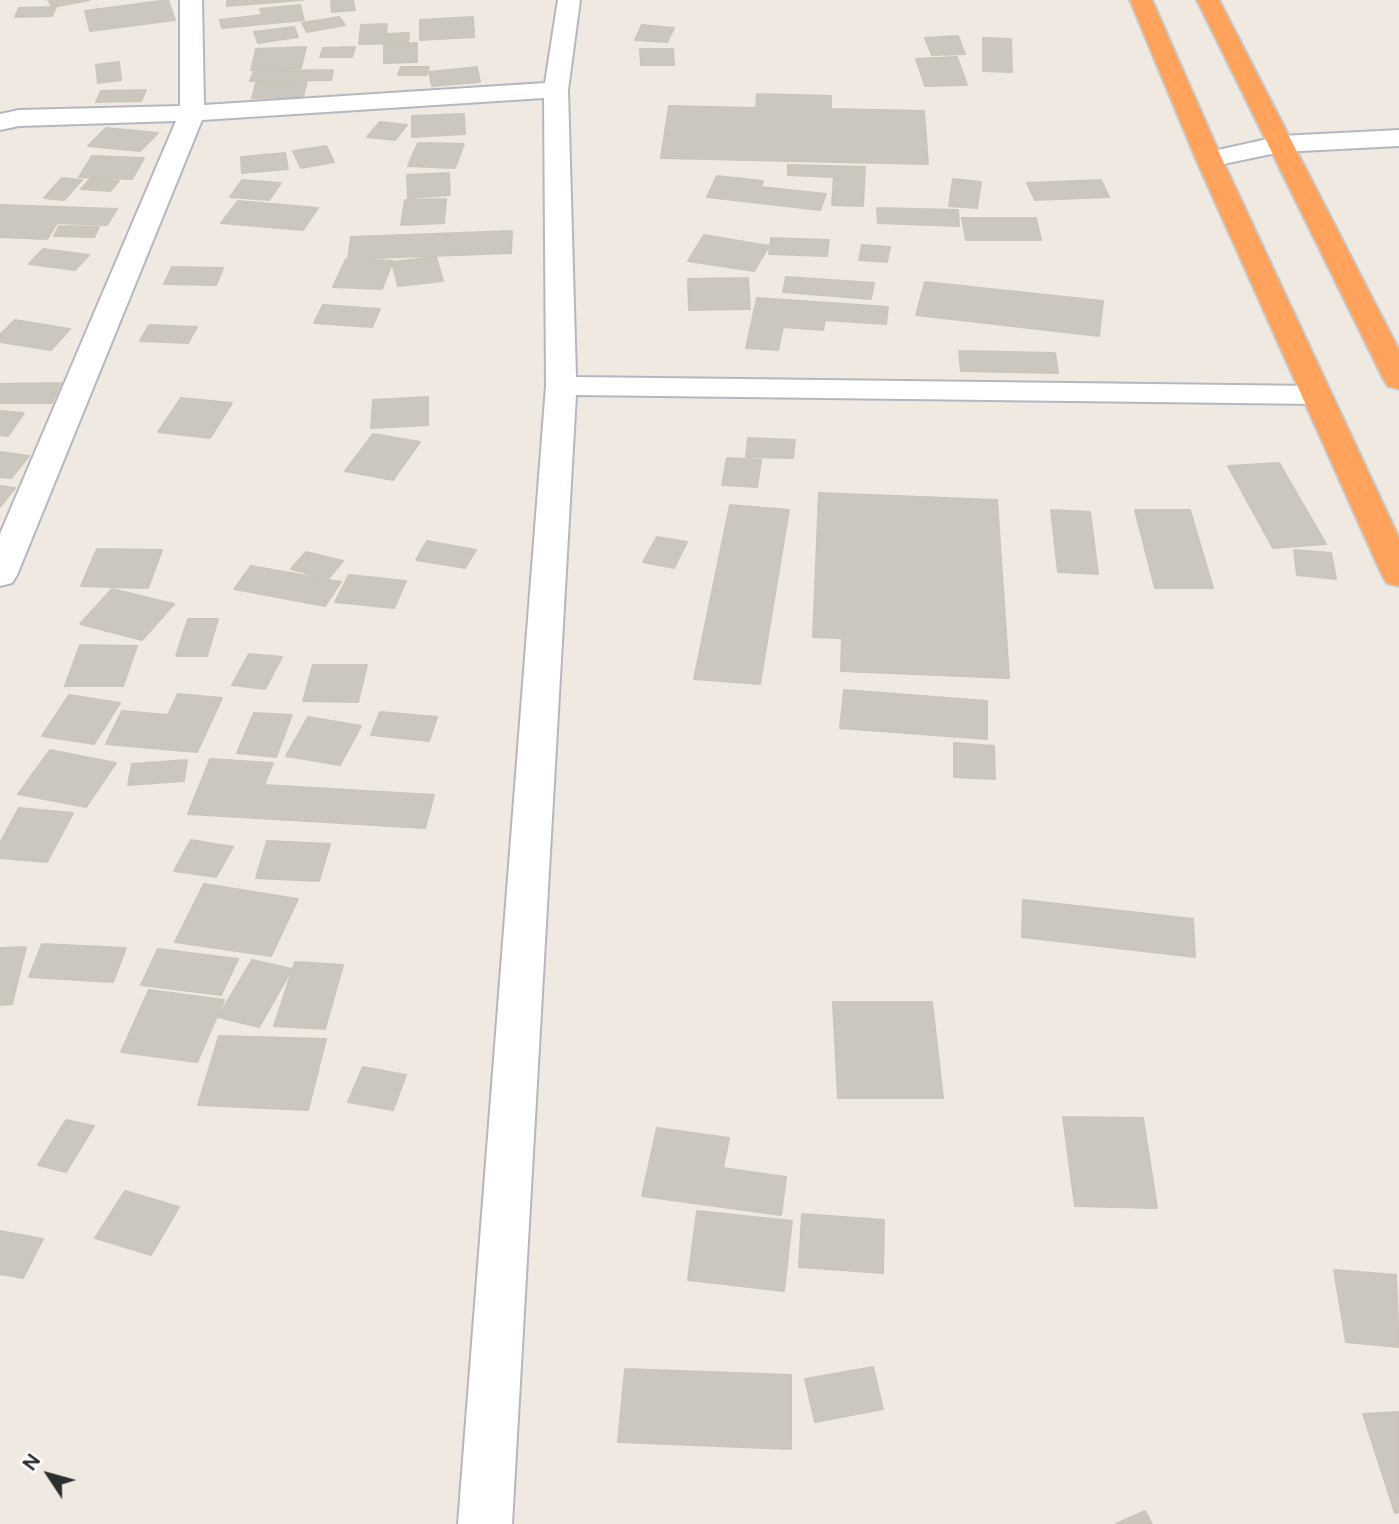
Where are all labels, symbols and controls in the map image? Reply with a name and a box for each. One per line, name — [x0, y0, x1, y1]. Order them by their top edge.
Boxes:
north arrow — [14, 1440, 84, 1510]
text: N — [18, 1450, 45, 1475]

